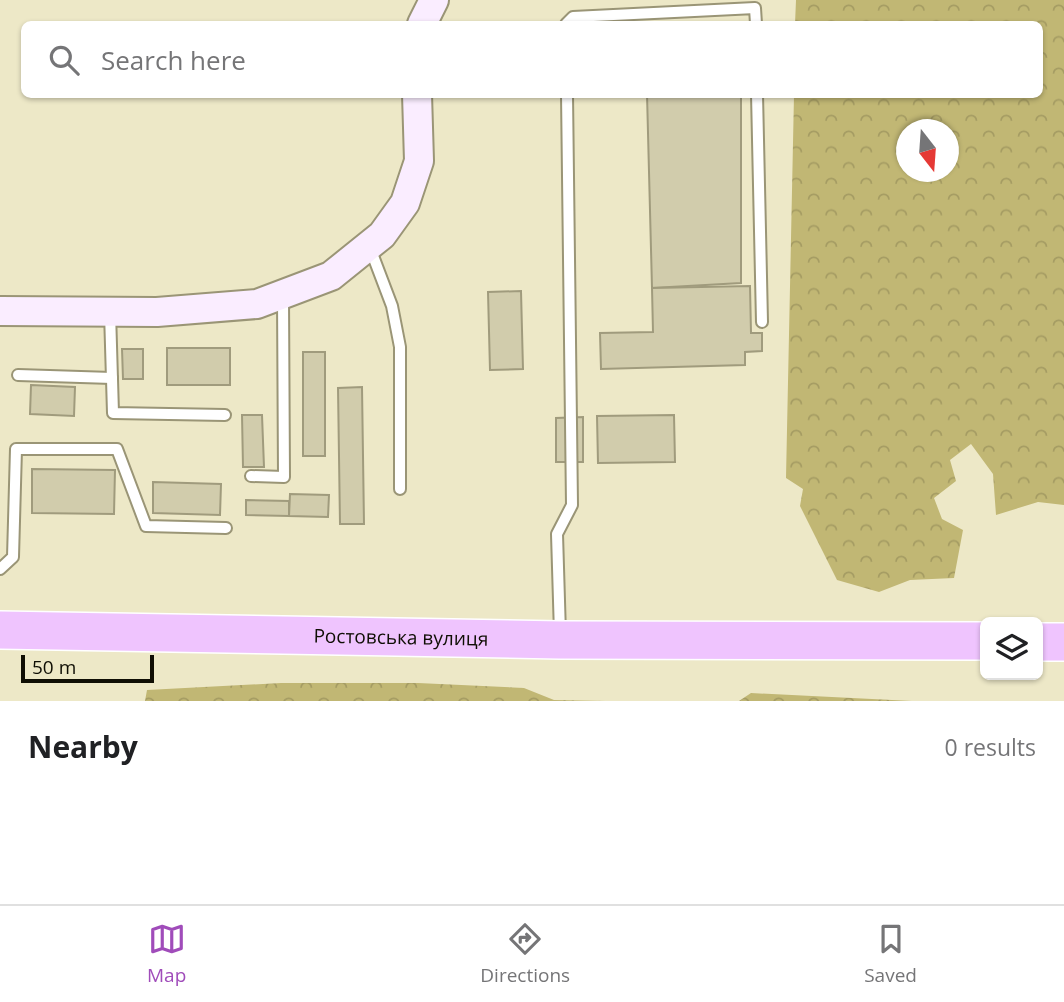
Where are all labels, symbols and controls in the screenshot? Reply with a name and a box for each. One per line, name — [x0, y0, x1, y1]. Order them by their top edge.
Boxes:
search box — [21, 21, 1043, 98]
icon: search — [45, 41, 83, 79]
text: Search here — [101, 42, 246, 78]
north arrow — [896, 119, 959, 182]
map controls — [980, 617, 1043, 680]
button: layers — [980, 617, 1043, 680]
street label: Ростовська вулиця — [313, 623, 489, 652]
scale bar — [21, 652, 154, 684]
text: 50 m — [32, 654, 76, 680]
text: Nearby — [28, 726, 138, 767]
text: 0 results — [945, 731, 1036, 763]
tab: Map — [147, 920, 186, 988]
tab: Directions — [480, 920, 570, 988]
tab: Saved — [864, 920, 917, 988]

